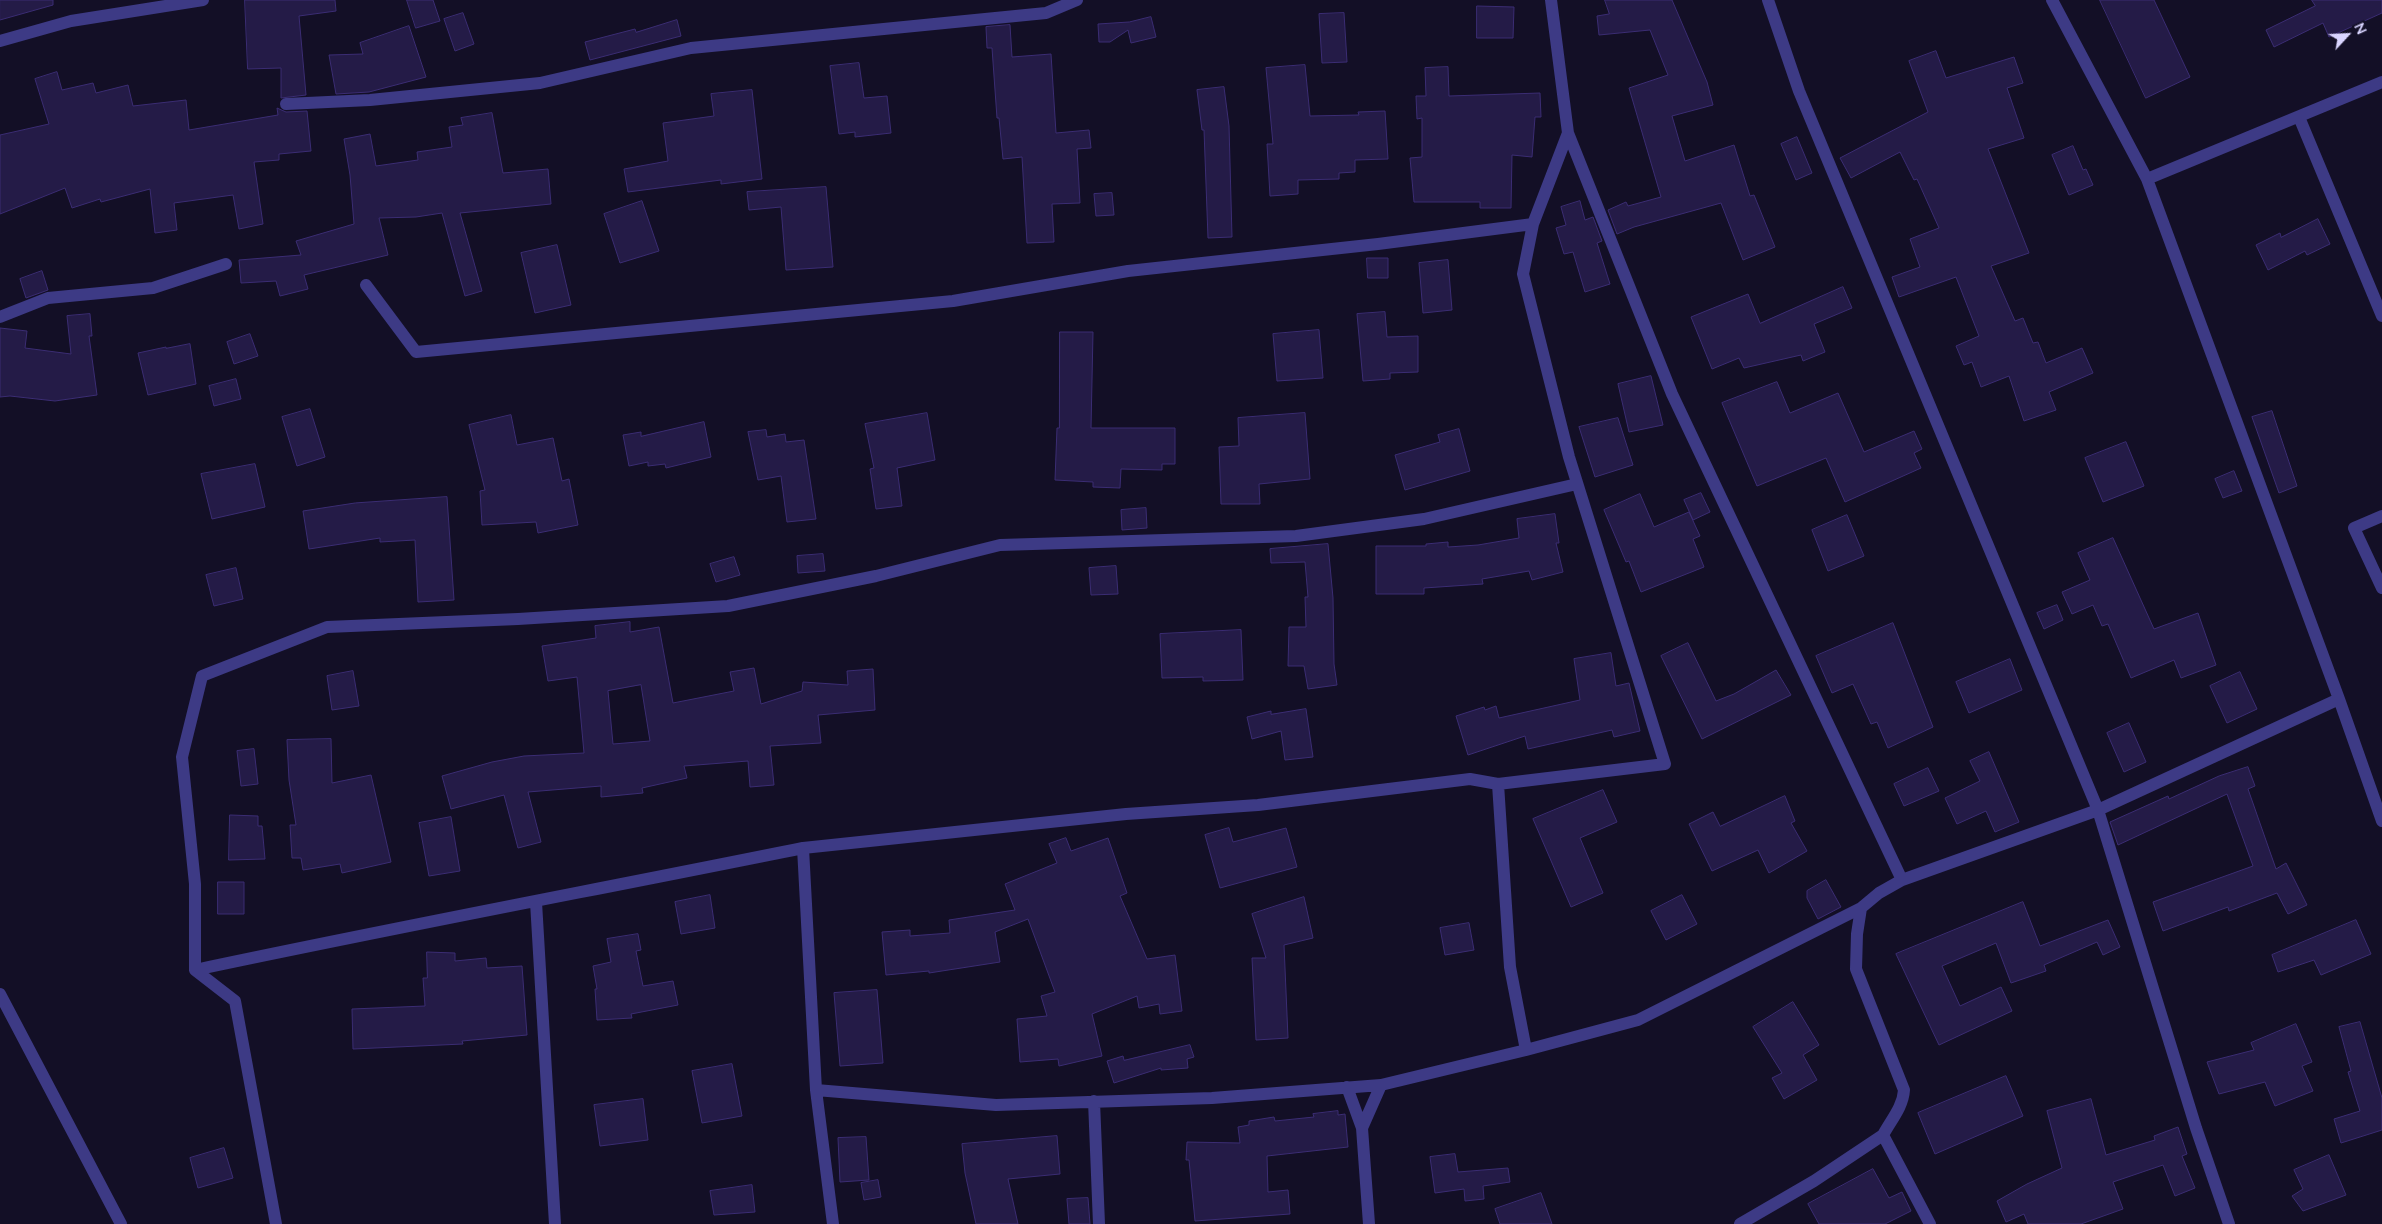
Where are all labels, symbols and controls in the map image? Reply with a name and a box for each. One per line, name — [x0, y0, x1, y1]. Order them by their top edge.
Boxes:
north arrow — [2322, 10, 2372, 60]
text: N — [2351, 20, 2371, 37]

